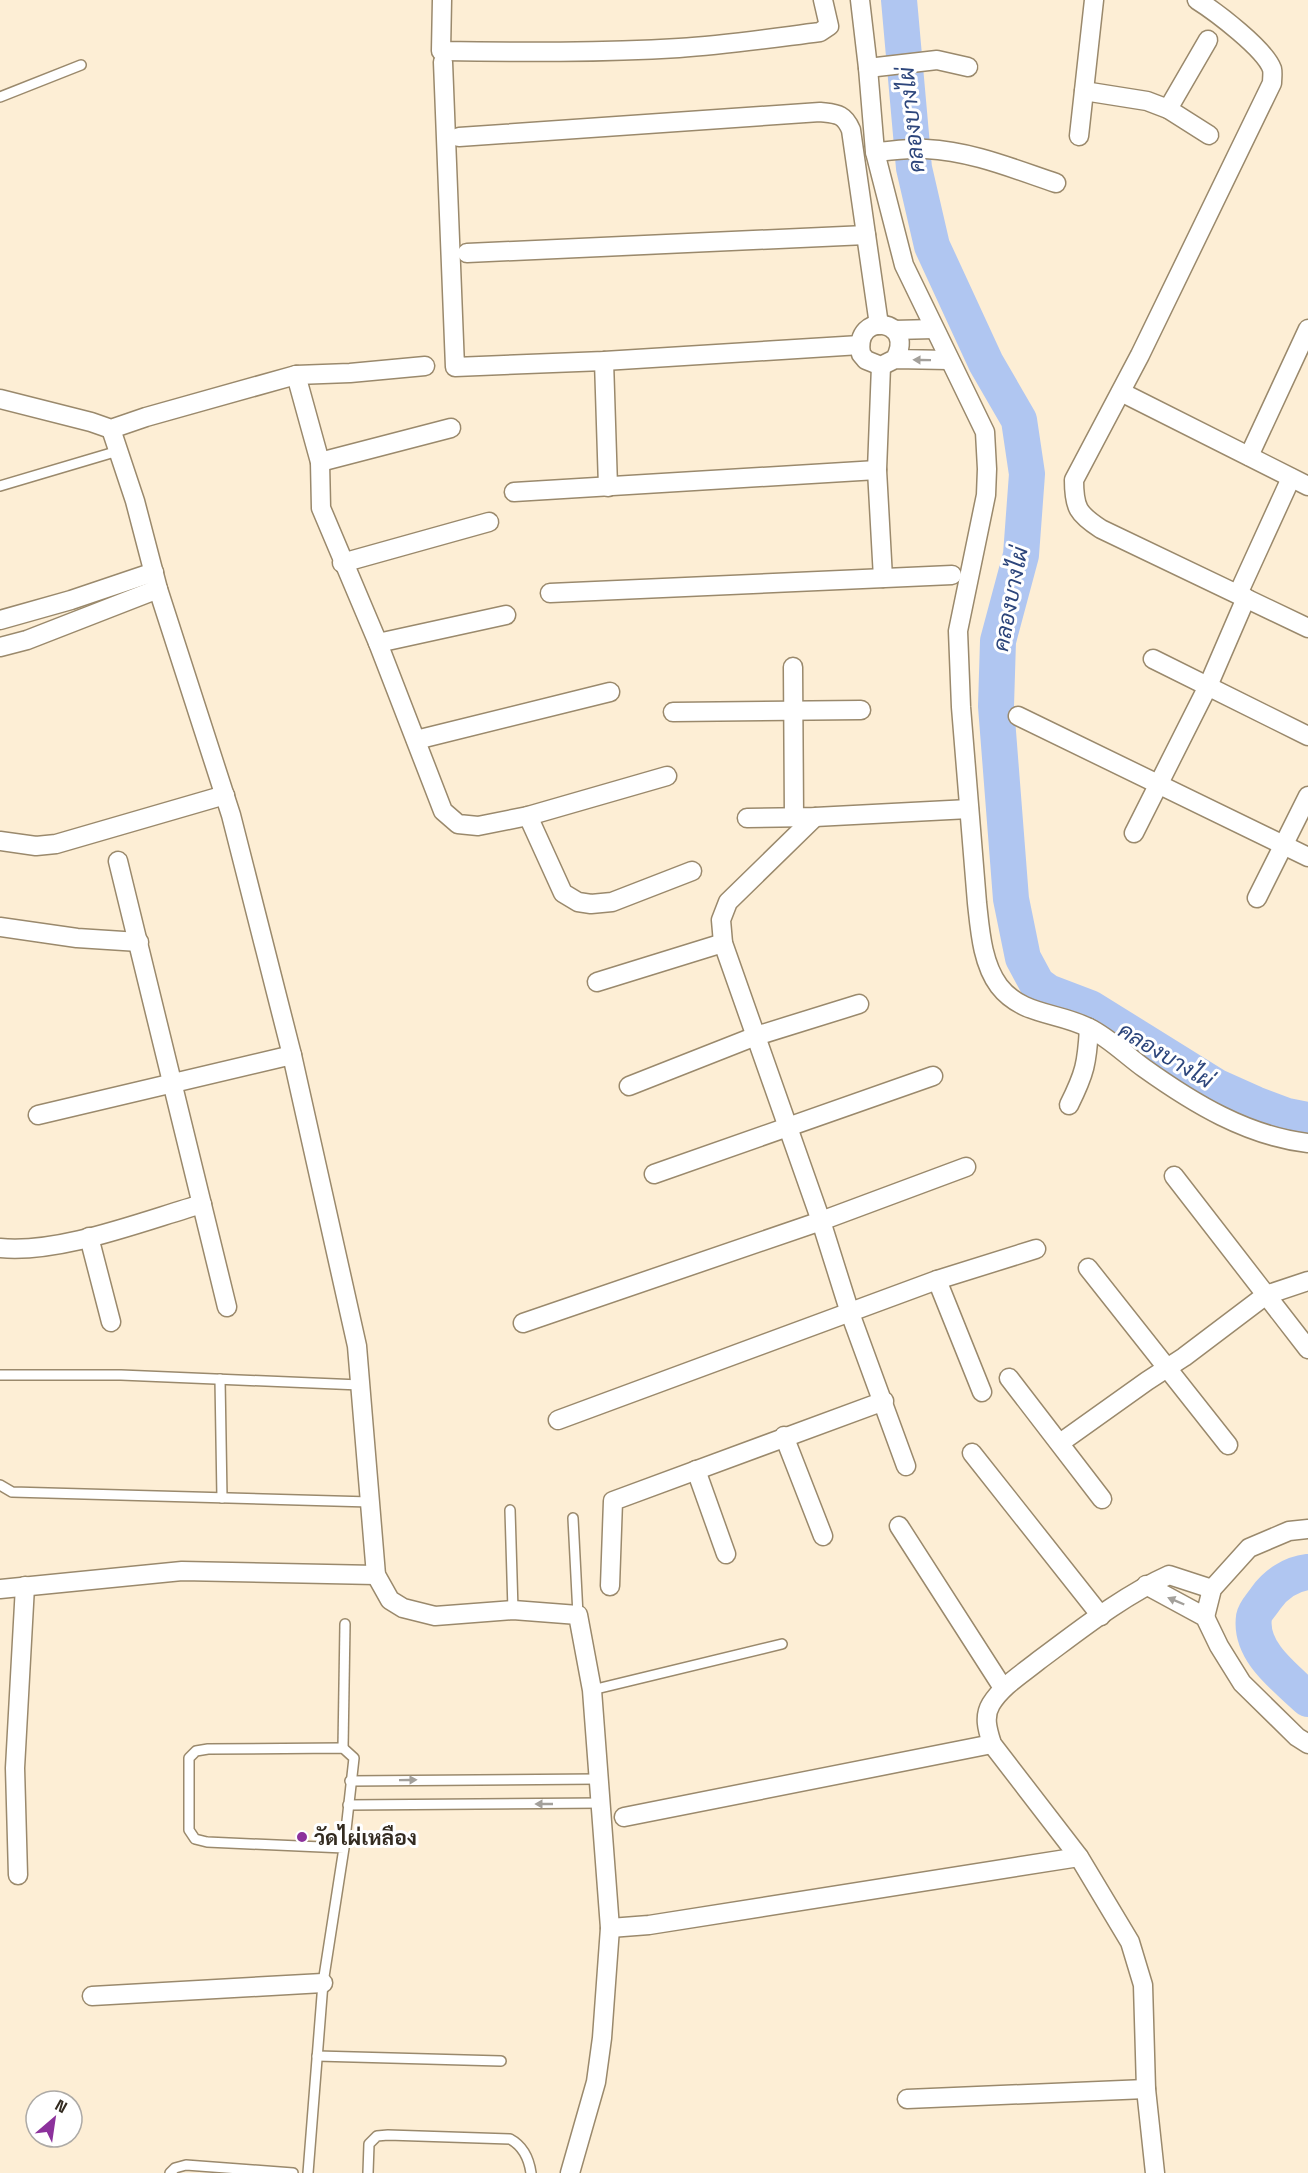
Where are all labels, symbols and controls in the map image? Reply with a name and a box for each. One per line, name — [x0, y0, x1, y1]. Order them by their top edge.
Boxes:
water label: คลองบางไผ่ — [891, 65, 930, 174]
one-way arrow — [912, 355, 931, 365]
water label: คลองบางไผ่ — [986, 543, 1034, 654]
water label: คลองบางไผ่ — [1113, 1016, 1220, 1095]
one-way arrow — [1167, 1596, 1185, 1605]
one-way arrow — [399, 1775, 418, 1785]
one-way arrow — [534, 1799, 553, 1809]
place label: วัดไผ่เหลือง — [314, 1824, 417, 1851]
marker: วัดไผ่เหลือง — [295, 1830, 309, 1844]
north arrow — [24, 2089, 84, 2149]
text: N — [51, 2095, 71, 2118]

